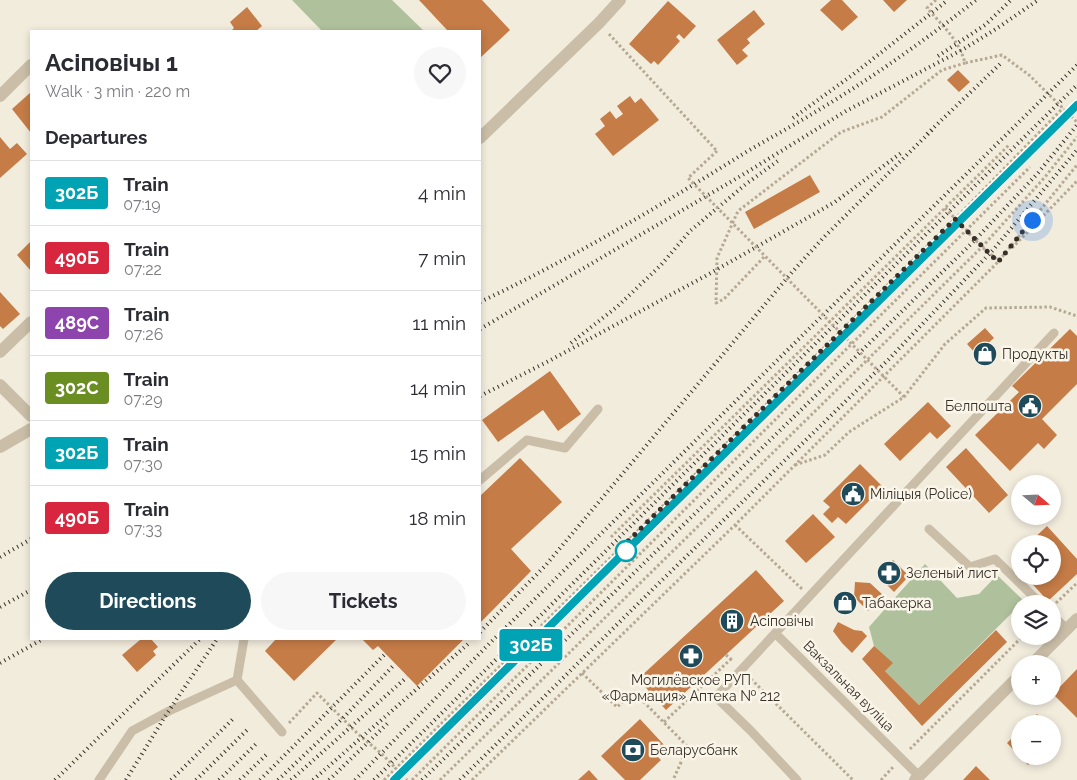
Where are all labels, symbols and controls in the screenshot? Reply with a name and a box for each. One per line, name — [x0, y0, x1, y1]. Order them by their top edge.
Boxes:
button: heart — [414, 47, 466, 99]
text: Асіповічы 1 — [45, 48, 178, 77]
text: Walk · 3 min · 220 m — [45, 82, 190, 101]
text: Departures — [45, 126, 147, 148]
text: Train — [123, 173, 169, 195]
text: 302Б — [55, 182, 98, 203]
text: 4 min — [418, 182, 466, 204]
text: 07:19 — [123, 195, 161, 214]
your location — [1020, 208, 1045, 233]
text: Train — [124, 238, 169, 260]
text: 490Б — [55, 247, 99, 268]
text: 7 min — [418, 247, 466, 269]
text: 07:22 — [124, 260, 162, 279]
text: Train — [124, 303, 169, 325]
text: 489С — [55, 312, 99, 333]
text: 11 min — [412, 312, 466, 334]
text: 07:26 — [124, 325, 163, 344]
shop icon: Продукты — [972, 341, 998, 367]
place label: Продукты — [1002, 346, 1068, 362]
text: Train — [124, 368, 169, 390]
text: 302С — [55, 377, 99, 398]
text: 14 min — [410, 377, 466, 399]
text: 07:29 — [124, 390, 163, 409]
public building icon: Белпошта — [1017, 393, 1043, 419]
place label: Белпошта — [945, 398, 1012, 414]
text: Train — [123, 433, 169, 455]
text: 302Б — [55, 442, 98, 463]
text: 15 min — [410, 442, 466, 464]
text: 07:30 — [123, 455, 163, 474]
north arrow — [1011, 475, 1061, 525]
map controls — [1011, 475, 1061, 765]
public building icon: Міліцыя (Police) — [840, 481, 866, 507]
place label: Міліцыя (Police) — [870, 486, 972, 502]
text: Train — [124, 498, 169, 520]
text: 490Б — [55, 507, 99, 528]
text: 18 min — [409, 507, 466, 529]
text: 07:33 — [124, 520, 162, 539]
button: locate — [1011, 535, 1061, 585]
unlabelled marker — [615, 540, 637, 562]
pharmacy icon: Зеленый лист — [876, 560, 902, 586]
place label: Зеленый лист — [906, 565, 999, 581]
button: Directions — [45, 572, 251, 630]
button: Tickets — [261, 572, 466, 630]
shop icon: Табакерка — [832, 590, 858, 616]
place label: Табакерка — [862, 595, 932, 611]
button: layers — [1011, 595, 1061, 645]
building icon: Асіповічы — [719, 608, 745, 634]
place label: Асіповічы — [750, 613, 814, 629]
line badge: 302Б — [496, 629, 566, 661]
text: 302Б — [509, 634, 553, 655]
street label: Вакзальная вуліца — [800, 637, 898, 735]
pharmacy icon: Могилёвское РУП «Фармация» Аптека № 212 — [678, 643, 704, 669]
button: + — [1011, 655, 1061, 705]
place label: Могилёвское РУП «Фармация» Аптека № 212 — [602, 672, 780, 704]
button: − — [1011, 715, 1061, 765]
bank icon: Беларусбанк — [620, 737, 646, 763]
place label: Беларусбанк — [650, 742, 738, 758]

